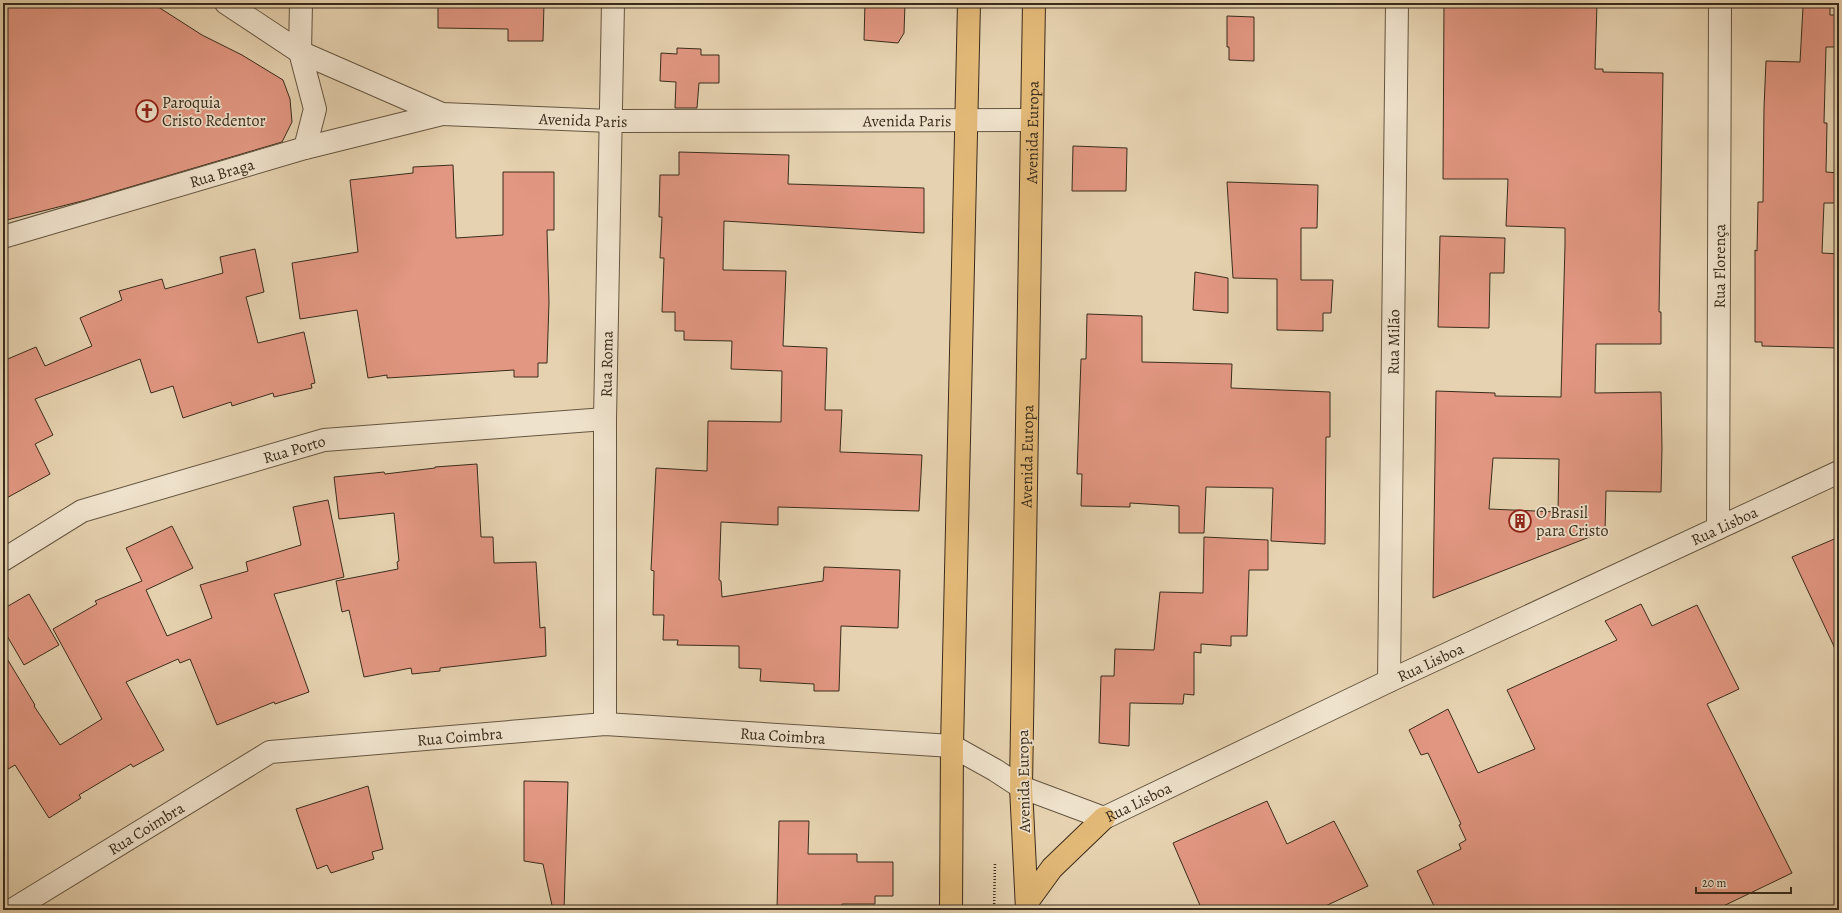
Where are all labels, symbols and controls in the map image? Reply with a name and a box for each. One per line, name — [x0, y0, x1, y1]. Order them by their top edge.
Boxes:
street label: Avenida Europa — [1021, 80, 1045, 185]
place label: Paroquia Cristo Redentor — [162, 92, 266, 132]
church icon: Paroquia Cristo Redentor — [134, 98, 160, 124]
street label: Avenida Paris — [537, 108, 628, 133]
street label: Avenida Paris — [862, 110, 952, 132]
street label: Rua Braga — [187, 153, 258, 193]
street label: Rua Florença — [1709, 223, 1731, 308]
street label: Rua Milão — [1383, 309, 1405, 375]
street label: Rua Roma — [595, 330, 619, 398]
street label: Avenida Europa — [1016, 404, 1039, 509]
street label: Rua Porto — [261, 430, 328, 469]
street label: Rua Lisboa — [1688, 501, 1762, 551]
place label: O Brasil para Cristo — [1536, 502, 1609, 542]
building icon: O Brasil para Cristo — [1507, 508, 1533, 534]
street label: Rua Lisboa — [1394, 638, 1468, 688]
street label: Rua Coimbra — [416, 723, 504, 752]
street label: Rua Coimbra — [739, 723, 827, 750]
street label: Avenida Europa — [1012, 729, 1036, 834]
street label: Rua Lisboa — [1102, 777, 1176, 828]
street label: Rua Coimbra — [104, 797, 189, 861]
scale bar — [1696, 869, 1791, 895]
text: 20 m — [1702, 875, 1726, 891]

